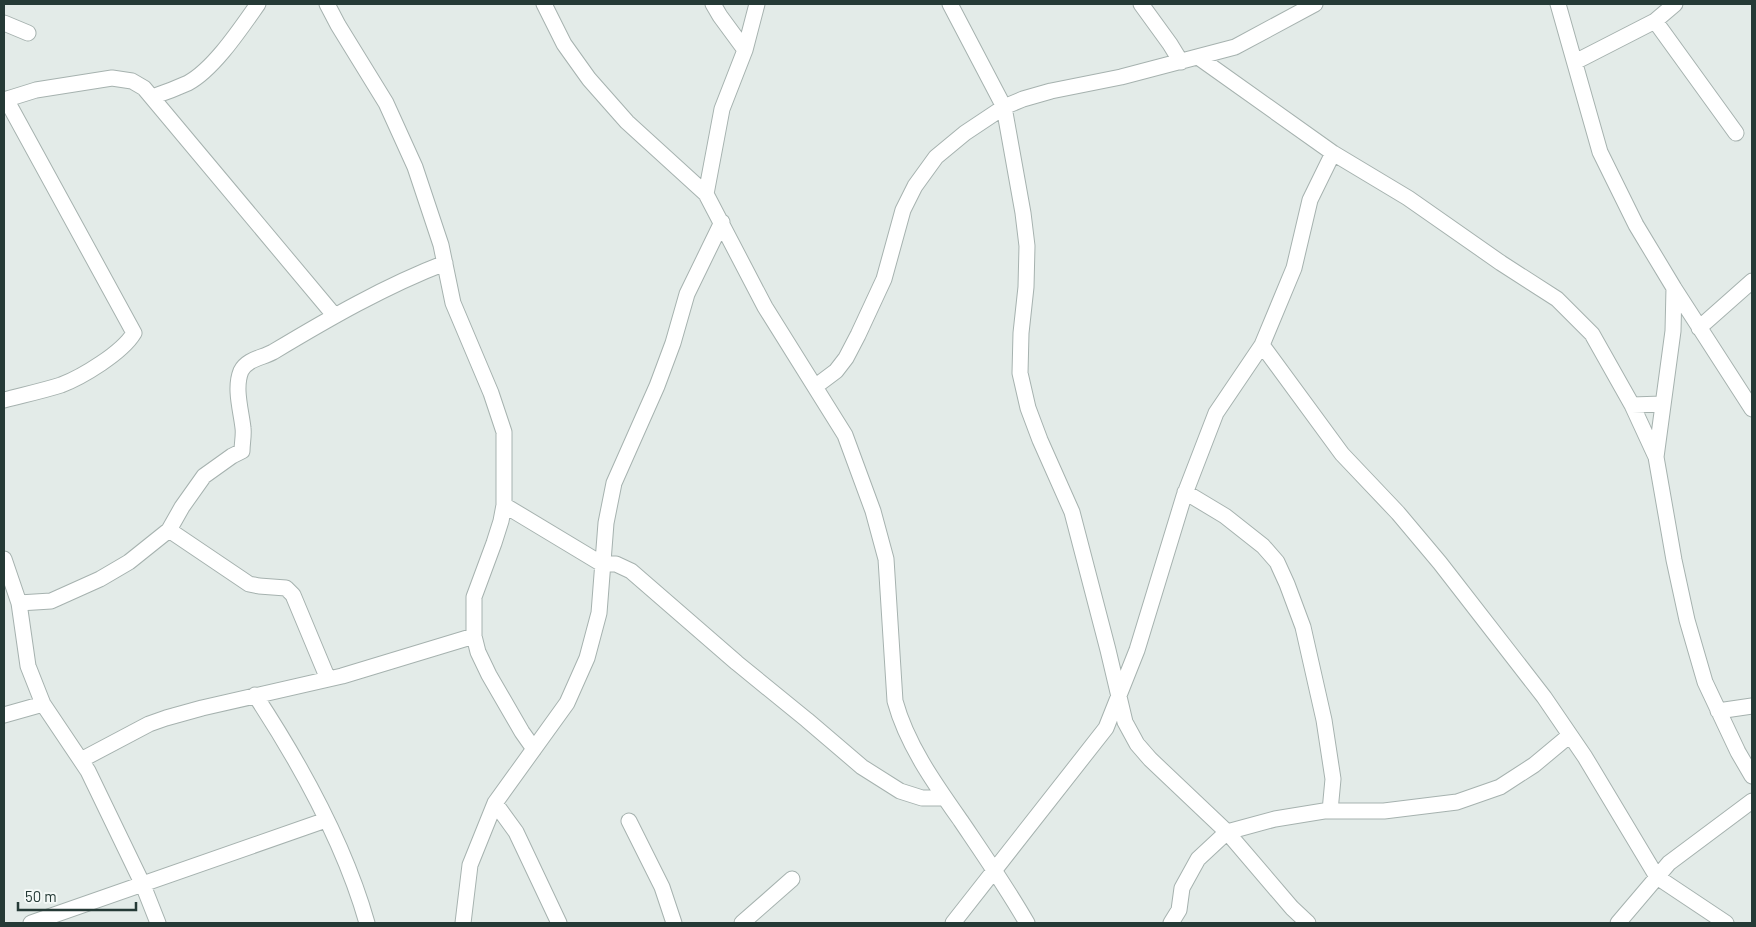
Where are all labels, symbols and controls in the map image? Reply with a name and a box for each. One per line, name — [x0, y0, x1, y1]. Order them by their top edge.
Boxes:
scale bar — [18, 880, 135, 912]
text: 50 m — [25, 887, 57, 905]

